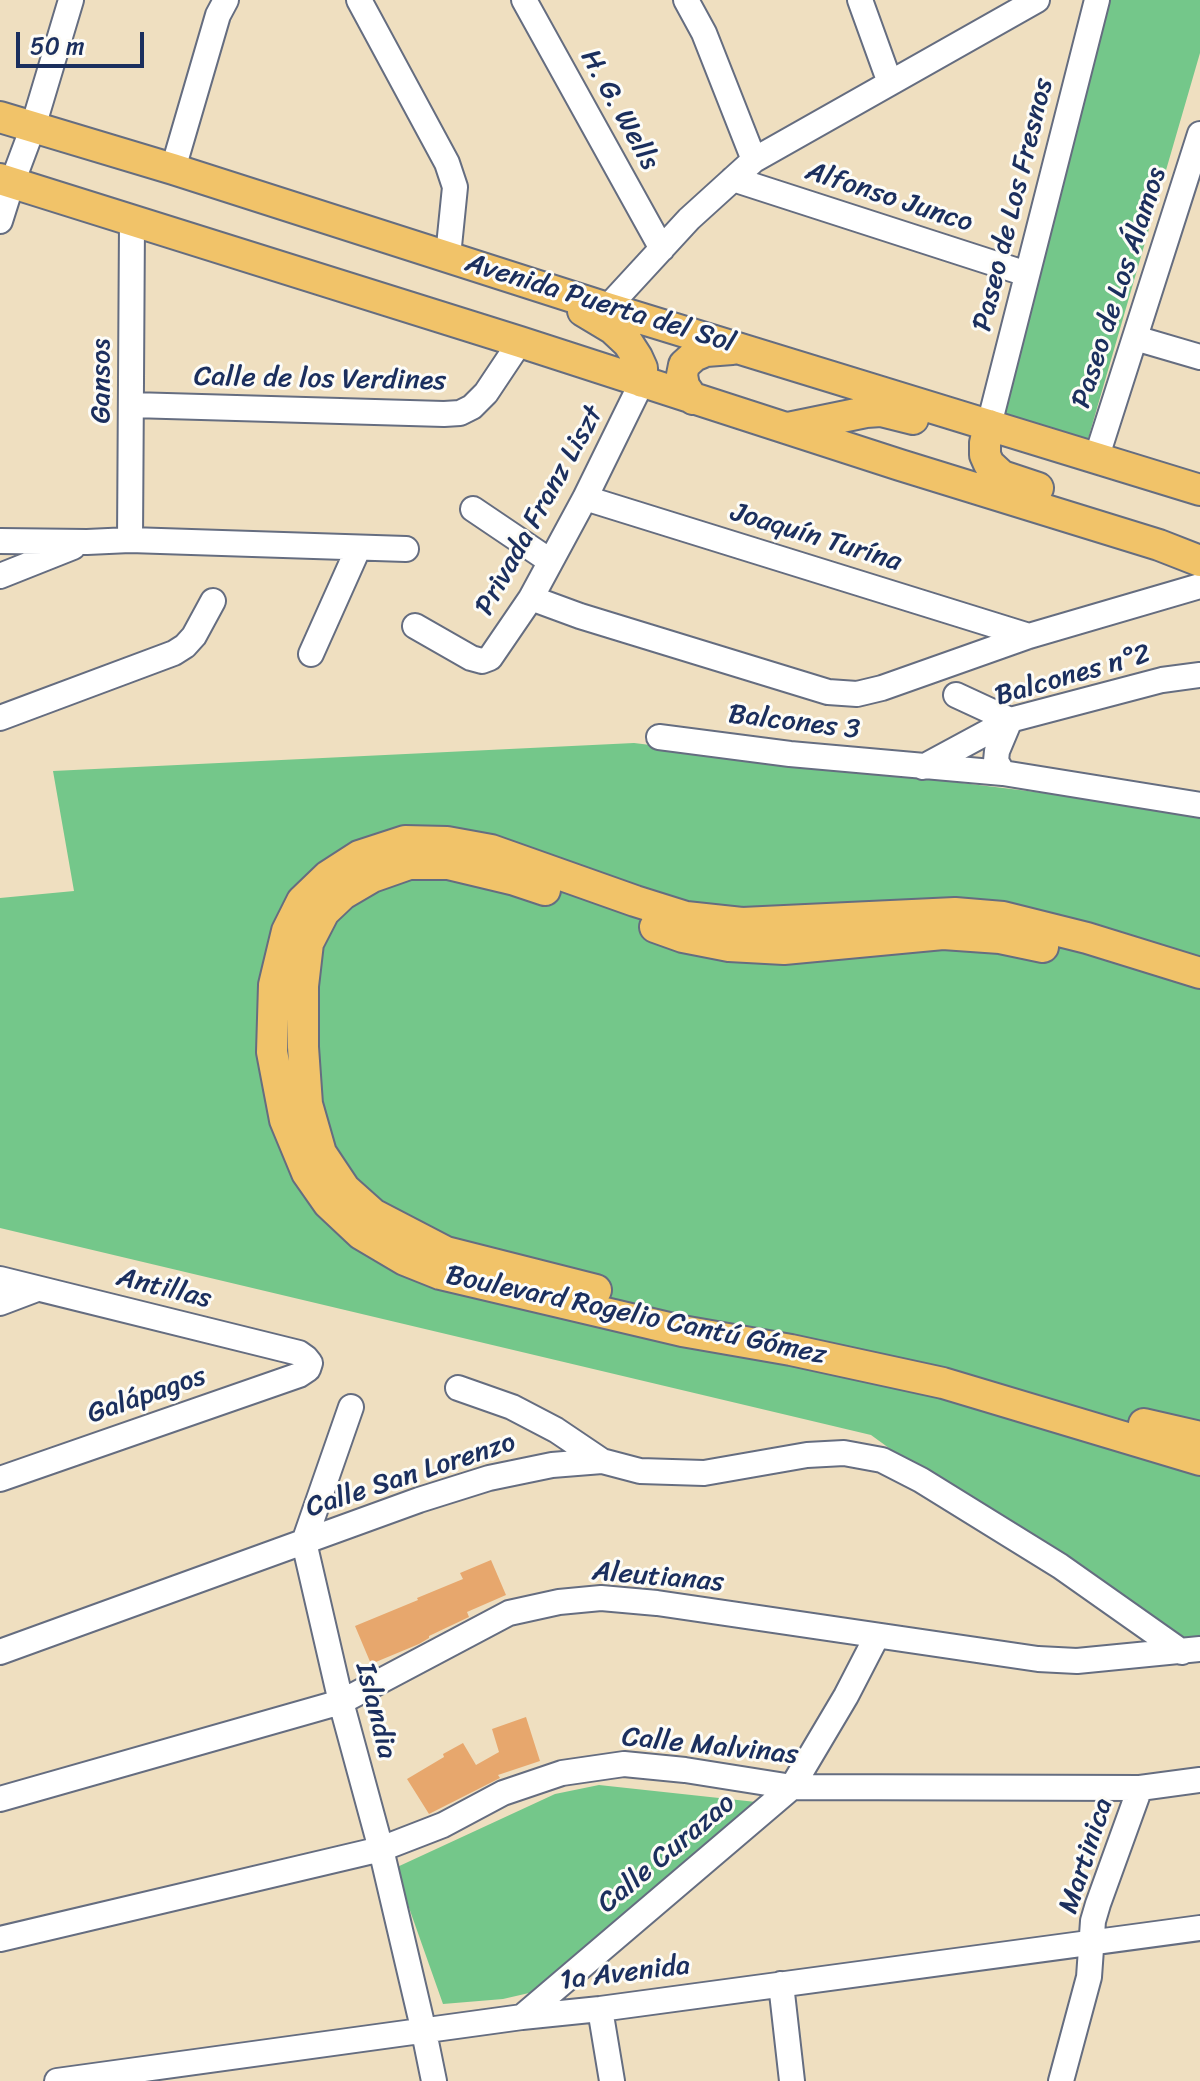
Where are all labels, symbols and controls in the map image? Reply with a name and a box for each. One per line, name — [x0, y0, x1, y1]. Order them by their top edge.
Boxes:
scale bar — [20, 16, 148, 66]
text: 50 m — [30, 25, 85, 67]
street label: H. G. Wells — [572, 44, 666, 176]
street label: Paseo de Los Fresnos — [966, 75, 1062, 335]
street label: Alfonso Junco — [801, 155, 977, 241]
street label: Paseo de Los Álamos — [1065, 164, 1175, 412]
street label: Avenida Puerta del Sol — [461, 247, 739, 361]
street label: Gansos — [85, 338, 119, 424]
street label: Calle de los Verdines — [194, 361, 446, 399]
street label: Privada Franz Liszt — [469, 401, 611, 621]
street label: Joaquín Turína — [727, 496, 905, 580]
street label: Balcones n°2 — [991, 638, 1155, 714]
street label: Balcones 3 — [726, 698, 862, 748]
street label: Boulevard Rogelio Cantú Gómez — [443, 1259, 829, 1373]
street label: Antillas — [113, 1261, 215, 1317]
street label: Galápagos — [83, 1360, 211, 1432]
street label: Calle San Lorenzo — [302, 1426, 520, 1526]
street label: Aleutianas — [591, 1556, 725, 1600]
street label: Islandia — [347, 1660, 403, 1762]
street label: Calle Malvinas — [620, 1721, 800, 1773]
street label: Calle Curazao — [592, 1787, 742, 1921]
street label: Martinica — [1053, 1794, 1121, 1918]
street label: 1a Avenida — [558, 1949, 692, 1999]

